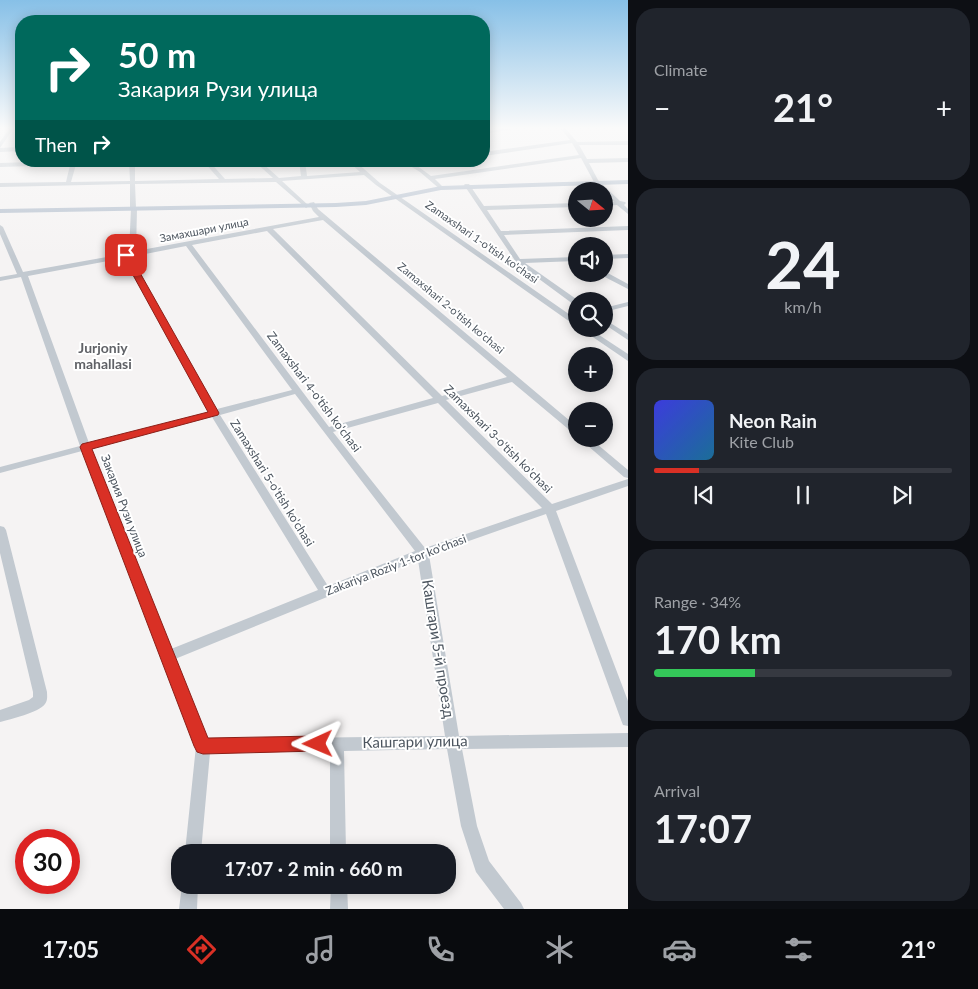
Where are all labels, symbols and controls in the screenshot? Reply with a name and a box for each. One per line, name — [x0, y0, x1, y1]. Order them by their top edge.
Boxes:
text: 50 m — [118, 33, 196, 75]
icon: right — [35, 35, 100, 100]
text: Climate — [654, 60, 707, 79]
text: Закария Рузи улица — [118, 75, 318, 102]
text: 21° — [773, 84, 833, 130]
text: − — [654, 91, 670, 125]
text: + — [936, 91, 952, 125]
icon: right — [87, 130, 115, 158]
text: Then — [35, 133, 77, 156]
north arrow — [568, 182, 612, 228]
map controls — [568, 182, 613, 447]
street label: Zamaxshari 1-o'tish ko'chasi — [423, 198, 541, 286]
street label: Замахшари улица — [158, 215, 249, 245]
text: 24 — [765, 225, 841, 303]
pin — [105, 234, 147, 276]
button: sound — [568, 237, 613, 282]
icon: arrive — [112, 241, 140, 269]
street label: Zamaxshari 2-o'tish ko'chasi — [396, 259, 507, 356]
button: search — [568, 292, 613, 337]
text: km/h — [784, 297, 822, 316]
street label: Zamaxshari 4-o'tish ko'chasi — [264, 329, 365, 455]
district label: Jurjoniy mahallasi — [74, 339, 132, 372]
button: + — [568, 347, 613, 392]
street label: Zamaxshari 3-o'tish ko'chasi — [441, 381, 556, 496]
button: − — [568, 402, 613, 447]
text: Neon Rain — [729, 409, 817, 432]
street label: Zamaxshari 5-o'tish ko'chasi — [227, 416, 318, 549]
text: Kite Club — [729, 432, 794, 451]
street label: Закария Рузи улица — [98, 452, 151, 559]
icon: previous — [690, 481, 718, 509]
icon: pause — [789, 481, 817, 509]
icon: next — [888, 481, 916, 509]
street label: Zakariya Roziy 1-tor ko'chasi — [323, 531, 468, 598]
street label: Кашгари 5-й проезд — [419, 578, 459, 719]
text: Range · 34% — [654, 592, 741, 611]
text: 170 km — [654, 616, 782, 662]
position arrow — [291, 717, 343, 769]
street label: Кашгари улица — [362, 731, 468, 751]
text: Arrival — [654, 781, 700, 800]
text: 17:07 — [654, 805, 752, 851]
speed limit sign: 30 — [15, 829, 80, 894]
text: 17:07 · 2 min · 660 m — [224, 857, 403, 880]
icon: directions — [184, 932, 219, 967]
icon: music — [303, 932, 338, 967]
icon: phone — [423, 932, 458, 967]
icon: climate — [542, 932, 577, 967]
icon: car — [662, 932, 697, 967]
icon: filters — [781, 932, 816, 967]
text: 17:05 — [42, 936, 99, 963]
text: 21° — [901, 936, 936, 963]

